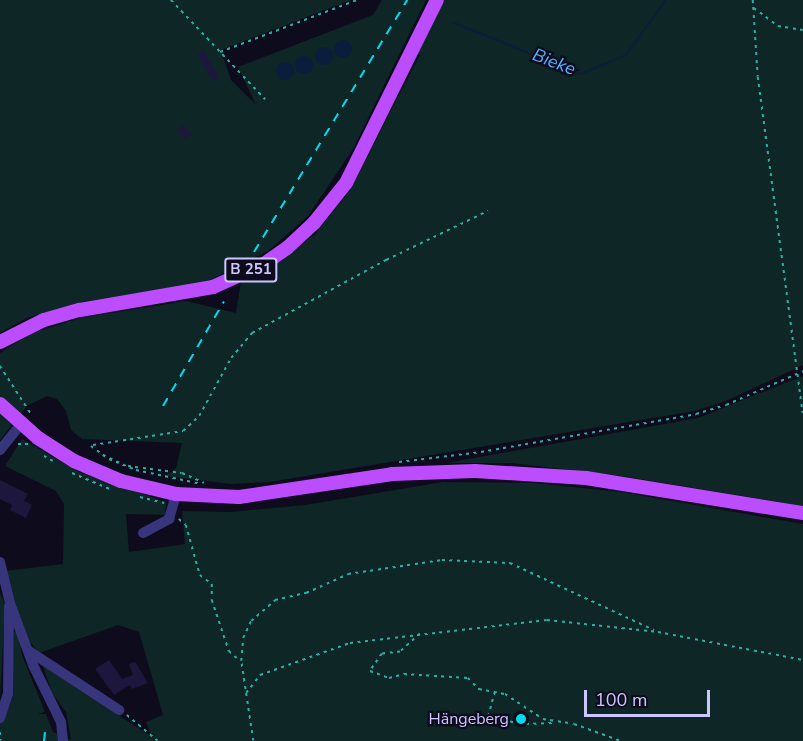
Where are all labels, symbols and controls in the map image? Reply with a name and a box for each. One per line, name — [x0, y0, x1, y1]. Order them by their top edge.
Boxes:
water label: Bieke — [529, 44, 579, 80]
road number: B 251 — [224, 258, 278, 282]
scale bar — [587, 678, 713, 716]
text: 100 m — [595, 688, 647, 712]
place label: Hängeberg — [429, 709, 509, 729]
marker: Hängeberg — [514, 712, 528, 726]

